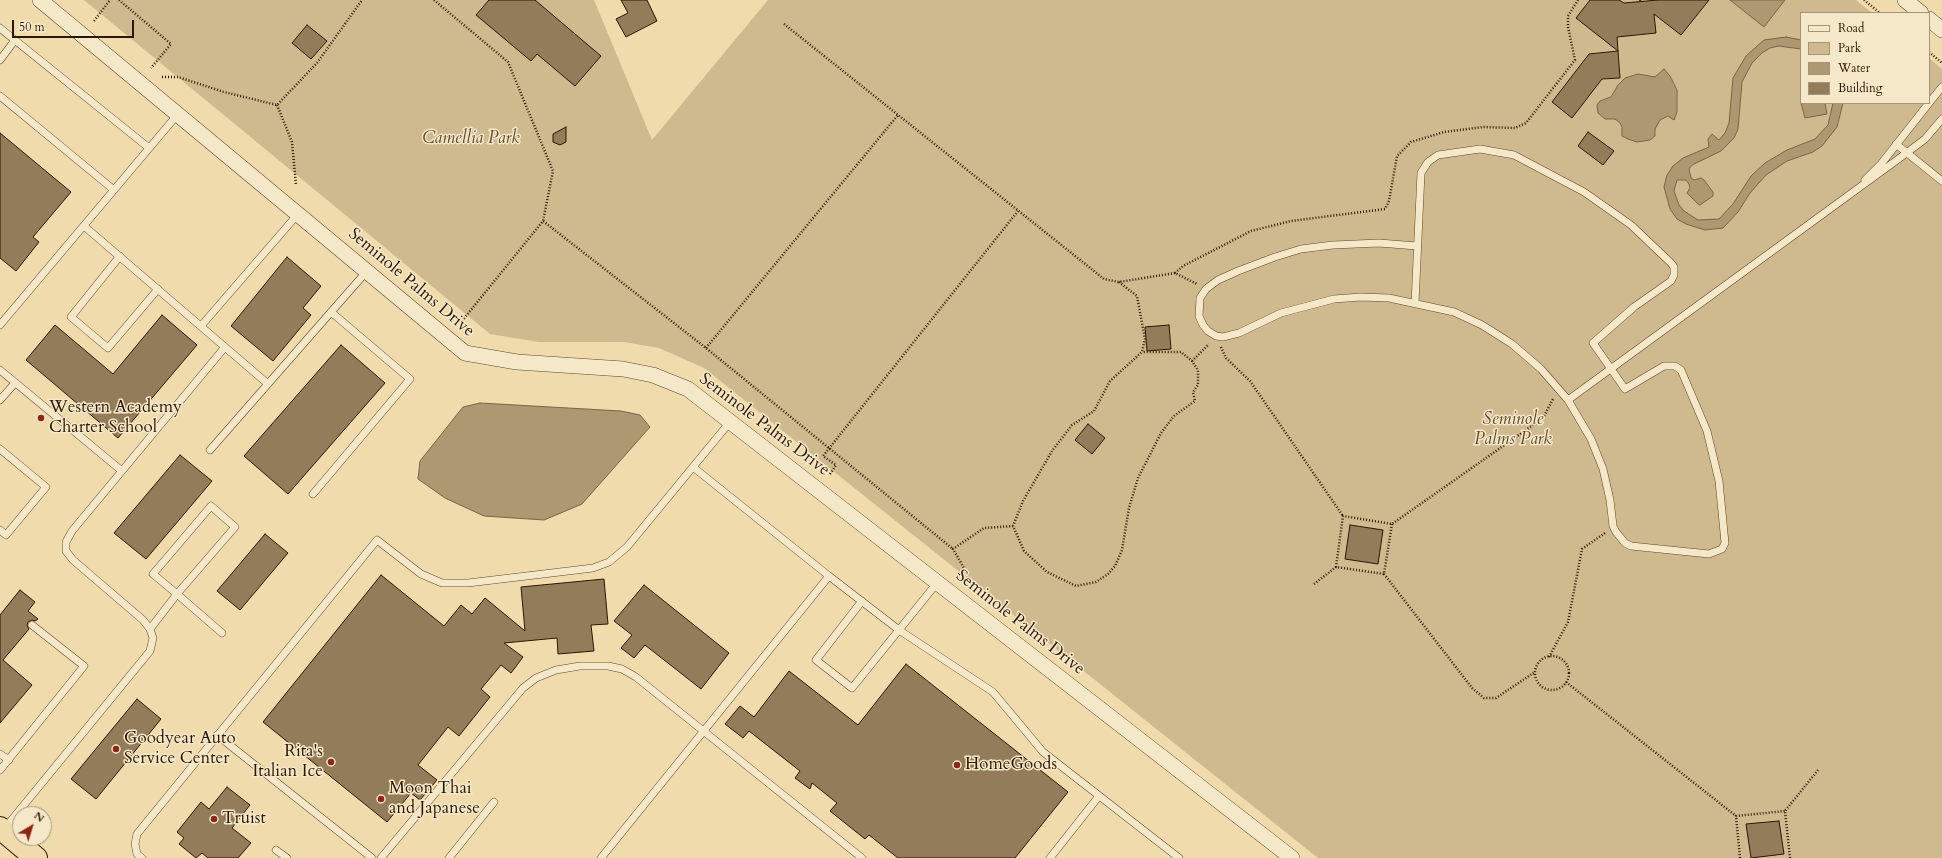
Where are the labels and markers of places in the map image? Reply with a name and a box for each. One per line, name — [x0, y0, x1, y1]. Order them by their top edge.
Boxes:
place label: Western Academy Charter School — [49, 398, 182, 438]
marker: Western Academy Charter School — [36, 413, 46, 423]
place label: Goodyear Auto Service Center — [124, 729, 236, 769]
place label: Rita's Italian Ice — [253, 742, 323, 782]
marker: Goodyear Auto Service Center — [111, 744, 121, 754]
place label: HomeGoods — [965, 755, 1057, 775]
marker: Rita's Italian Ice — [326, 757, 336, 767]
marker: HomeGoods — [952, 760, 962, 770]
place label: Moon Thai and Japanese — [389, 779, 480, 819]
marker: Moon Thai and Japanese — [376, 794, 386, 804]
place label: Truist — [222, 809, 266, 829]
marker: Truist — [209, 814, 219, 824]

